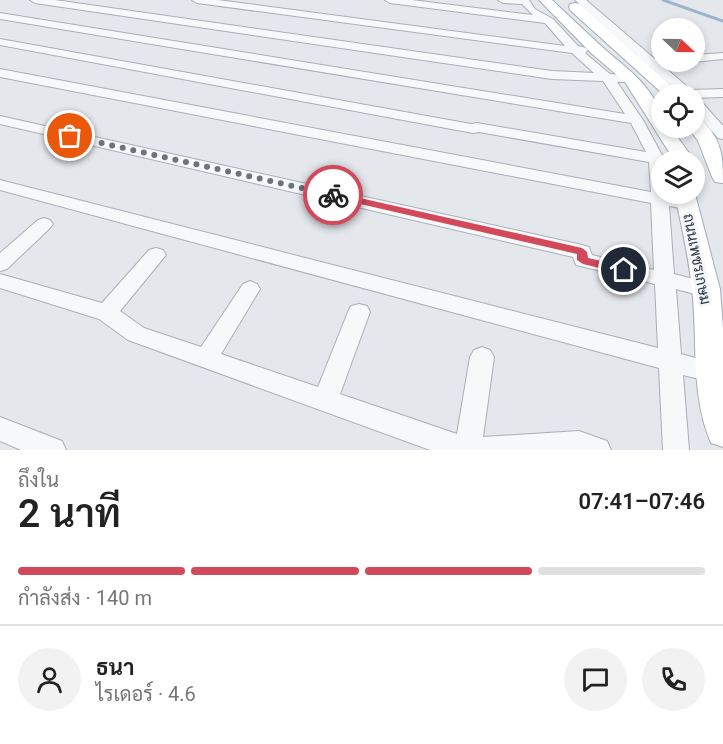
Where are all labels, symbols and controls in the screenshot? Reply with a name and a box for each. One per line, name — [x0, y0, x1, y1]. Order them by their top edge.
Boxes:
north arrow — [651, 18, 705, 72]
map controls — [651, 18, 705, 204]
button: locate — [651, 84, 705, 138]
pin — [44, 110, 95, 161]
icon: bag — [53, 119, 86, 152]
button: layers — [651, 150, 705, 204]
courier — [303, 165, 363, 225]
icon: bike — [317, 179, 350, 212]
street label: ถนนเพชรเกษม — [679, 212, 715, 306]
pin — [598, 244, 649, 295]
icon: home — [607, 253, 640, 286]
text: ถึงใน — [18, 468, 59, 492]
text: 07:41–07:46 — [578, 489, 705, 514]
text: 2 นาที — [18, 491, 121, 537]
text: กำลังส่ง · 140 m — [18, 586, 152, 610]
button: person — [18, 648, 81, 711]
button: chat — [564, 648, 627, 711]
button: phone — [642, 648, 705, 711]
text: ธนา — [96, 655, 134, 680]
text: ไรเดอร์ · 4.6 — [96, 682, 196, 706]

